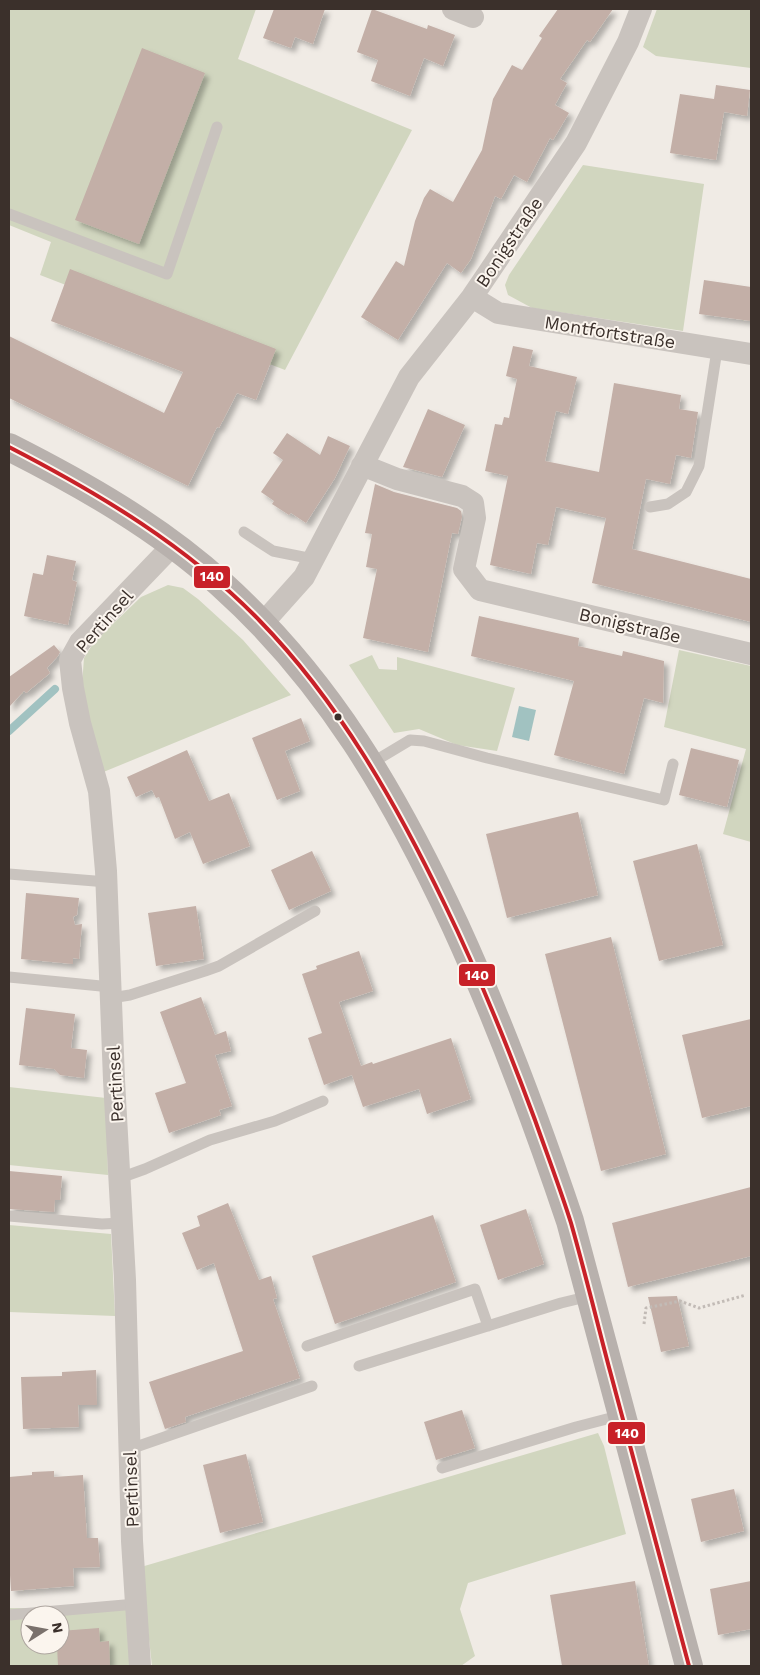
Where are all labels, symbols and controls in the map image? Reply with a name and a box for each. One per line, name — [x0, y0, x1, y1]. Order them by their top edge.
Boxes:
street label: Bonigstraße — [471, 193, 547, 291]
street label: Montfortstraße — [543, 311, 677, 353]
line badge: 140 — [193, 565, 231, 589]
text: 140 — [200, 568, 224, 584]
street label: Pertinsel — [71, 585, 137, 657]
street label: Bonigstraße — [577, 603, 683, 647]
unlabelled marker — [333, 712, 343, 722]
line badge: 140 — [458, 963, 496, 987]
text: 140 — [465, 967, 489, 983]
street label: Pertinsel — [102, 1045, 127, 1123]
line badge: 140 — [607, 1421, 646, 1445]
text: 140 — [615, 1425, 639, 1441]
street label: Pertinsel — [119, 1450, 143, 1528]
north arrow — [20, 1605, 70, 1655]
text: N — [49, 1621, 67, 1634]

